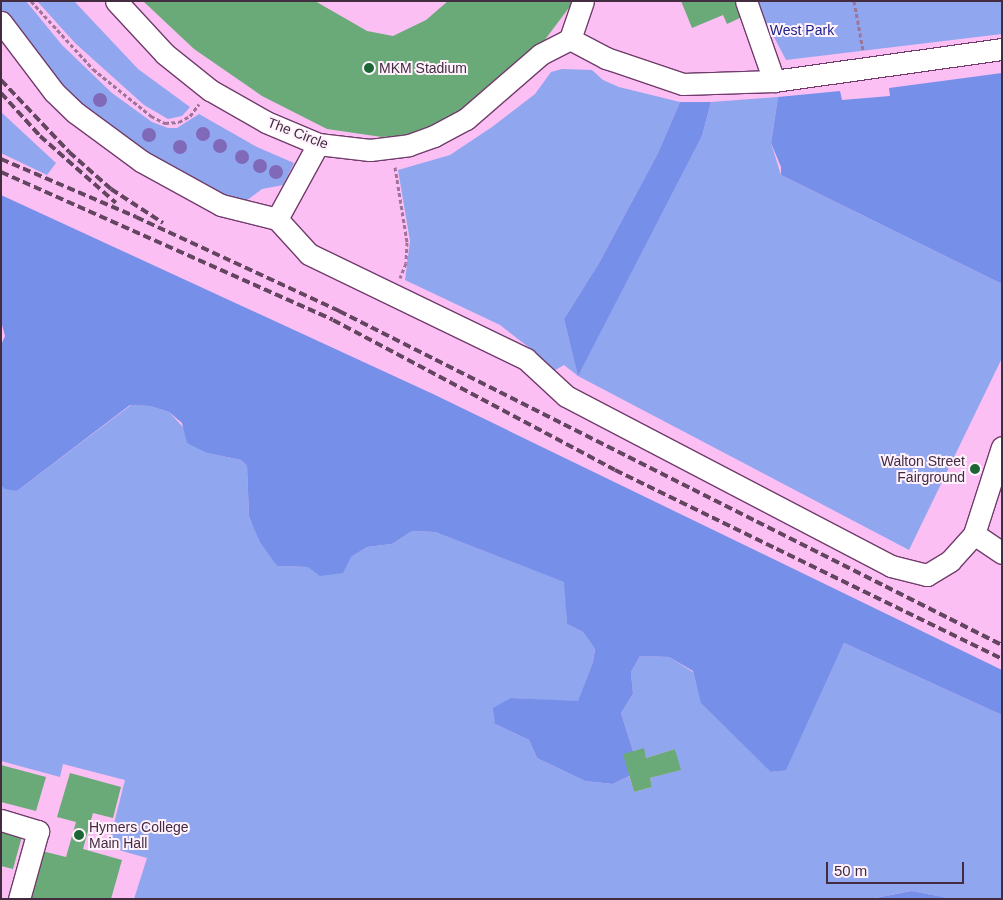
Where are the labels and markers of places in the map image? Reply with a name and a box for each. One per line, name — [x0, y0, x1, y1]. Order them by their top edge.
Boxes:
place label: MKM Stadium — [379, 60, 467, 76]
marker: MKM Stadium — [363, 62, 375, 74]
place label: Walton Street Fairground — [881, 453, 965, 486]
marker: Walton Street Fairground — [969, 463, 981, 475]
place label: Hymers College Main Hall — [89, 819, 189, 852]
marker: Hymers College Main Hall — [73, 829, 85, 841]

